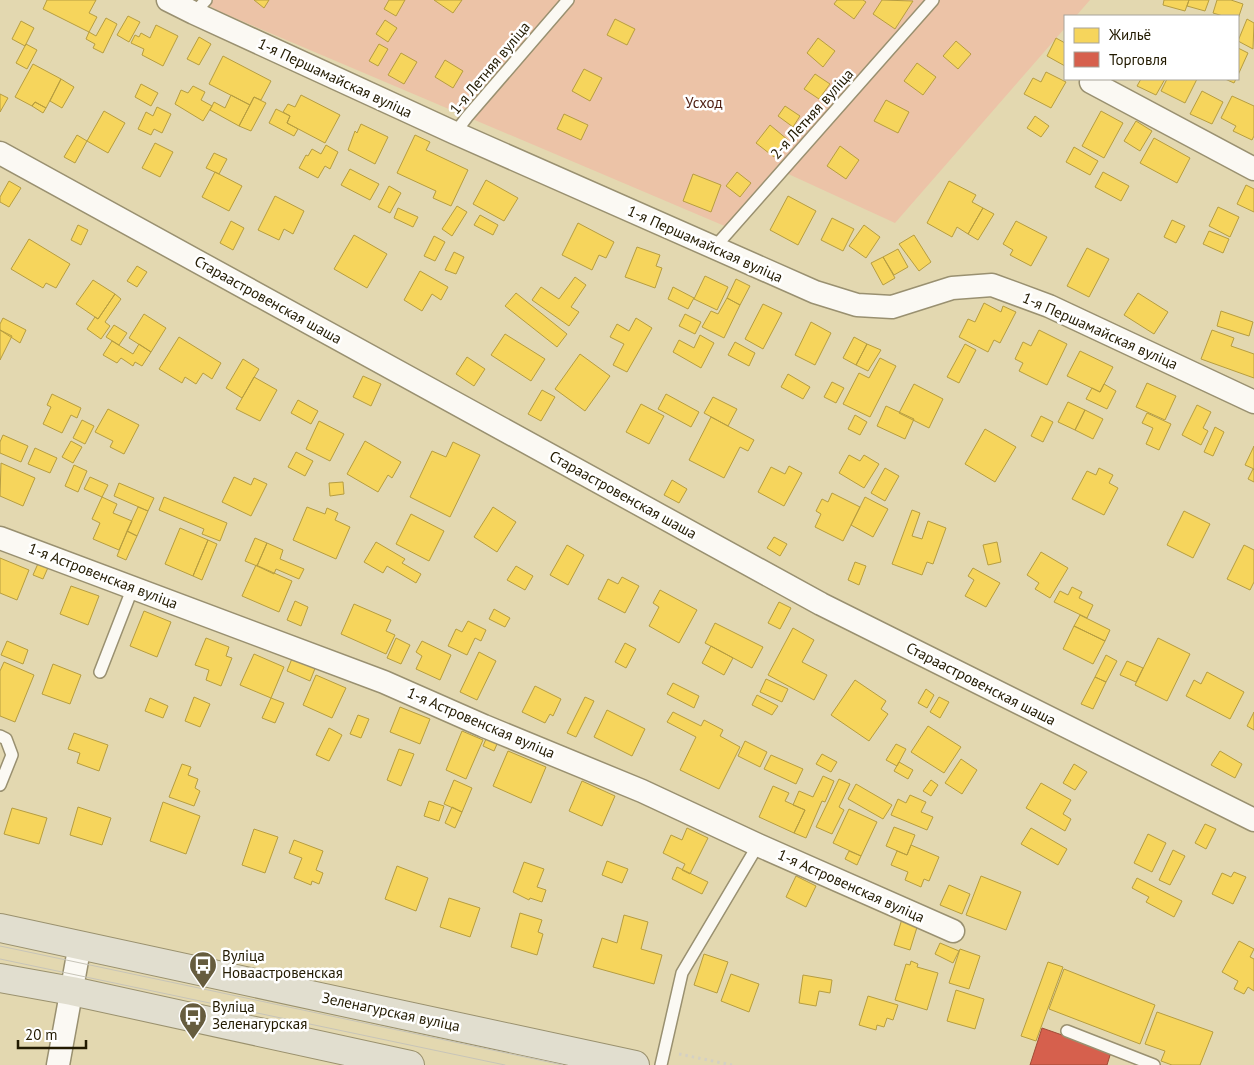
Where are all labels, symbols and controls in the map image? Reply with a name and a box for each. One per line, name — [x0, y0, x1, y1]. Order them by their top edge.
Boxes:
legend — [1064, 15, 1239, 80]
street label: 1-я Летняя вуліца — [445, 17, 534, 118]
text: Жильё — [1108, 25, 1151, 44]
street label: 1-я Першамайская вуліца — [255, 33, 415, 122]
text: Торговля — [1109, 50, 1167, 69]
street label: 2-я Летняя вуліца — [766, 64, 857, 163]
park label: Усход — [685, 93, 723, 112]
street label: 1-я Першамайская вуліца — [625, 201, 786, 286]
street label: Стараастровенская шаша — [191, 251, 345, 348]
street label: 1-я Першамайская вуліца — [1020, 288, 1181, 373]
street label: Стараастровенская шаша — [546, 446, 700, 543]
street label: 1-я Астровенская вуліца — [26, 538, 181, 613]
street label: Стараастровенская шаша — [903, 638, 1059, 730]
street label: 1-я Астровенская вуліца — [404, 683, 558, 762]
street label: 1-я Астровенская вуліца — [775, 845, 928, 926]
place label: Вуліца Новаастровенская — [222, 946, 343, 982]
bus stop icon: Вуліца Новаастровенская — [188, 950, 218, 989]
street label: Зеленагурская вуліца — [320, 988, 462, 1035]
place label: Вуліца Зеленагурская — [212, 997, 307, 1033]
bus stop icon: Вуліца Зеленагурская — [178, 1001, 208, 1040]
scale bar — [18, 1018, 85, 1050]
text: 20 m — [25, 1025, 58, 1044]

